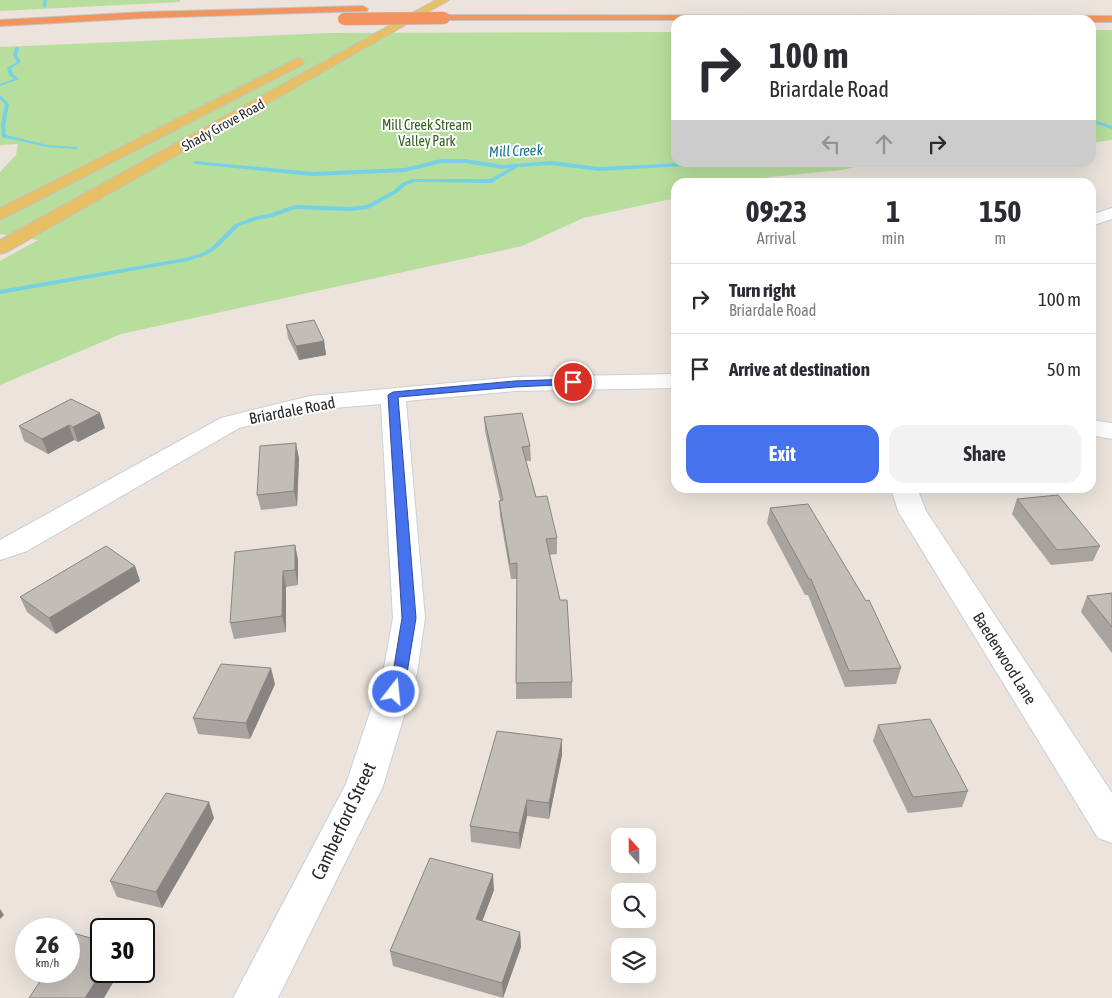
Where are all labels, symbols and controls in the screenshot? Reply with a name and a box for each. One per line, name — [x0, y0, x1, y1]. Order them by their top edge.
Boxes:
icon: right — [686, 35, 751, 100]
text: 100 m — [769, 35, 848, 75]
text: Briardale Road — [769, 76, 889, 102]
street label: Shady Grove Road — [179, 96, 267, 154]
park label: Mill Creek Stream Valley Park — [382, 117, 472, 149]
icon: left — [817, 130, 845, 158]
icon: ahead — [870, 130, 898, 158]
icon: right — [923, 130, 951, 158]
water label: Mill Creek — [489, 141, 544, 160]
text: 09:23 — [745, 194, 807, 228]
text: 1 — [886, 194, 900, 228]
text: 150 — [979, 194, 1021, 228]
text: Arrival — [757, 229, 796, 247]
text: min — [882, 229, 905, 247]
text: m — [995, 229, 1006, 247]
text: Turn right — [729, 279, 796, 301]
icon: right — [686, 285, 714, 313]
text: 100 m — [1038, 288, 1081, 310]
text: Briardale Road — [729, 301, 816, 319]
icon: arrive — [686, 355, 714, 383]
text: Arrive at destination — [729, 358, 870, 380]
text: 50 m — [1047, 358, 1081, 380]
pin — [552, 361, 594, 403]
icon: arrive — [559, 368, 587, 396]
street label: Briardale Road — [247, 393, 337, 427]
button: Exit — [686, 425, 879, 483]
button: Share — [889, 425, 1081, 483]
street label: Baederwood Lane — [970, 609, 1040, 707]
position arrow — [367, 665, 419, 717]
street label: Camberford Street — [306, 759, 380, 883]
north arrow — [611, 828, 656, 872]
map controls — [611, 828, 656, 983]
button: search — [611, 883, 656, 928]
speed limit sign: 30 — [90, 918, 155, 983]
text: 26 — [36, 930, 59, 958]
button: layers — [611, 938, 656, 983]
text: km/h — [36, 956, 59, 970]

